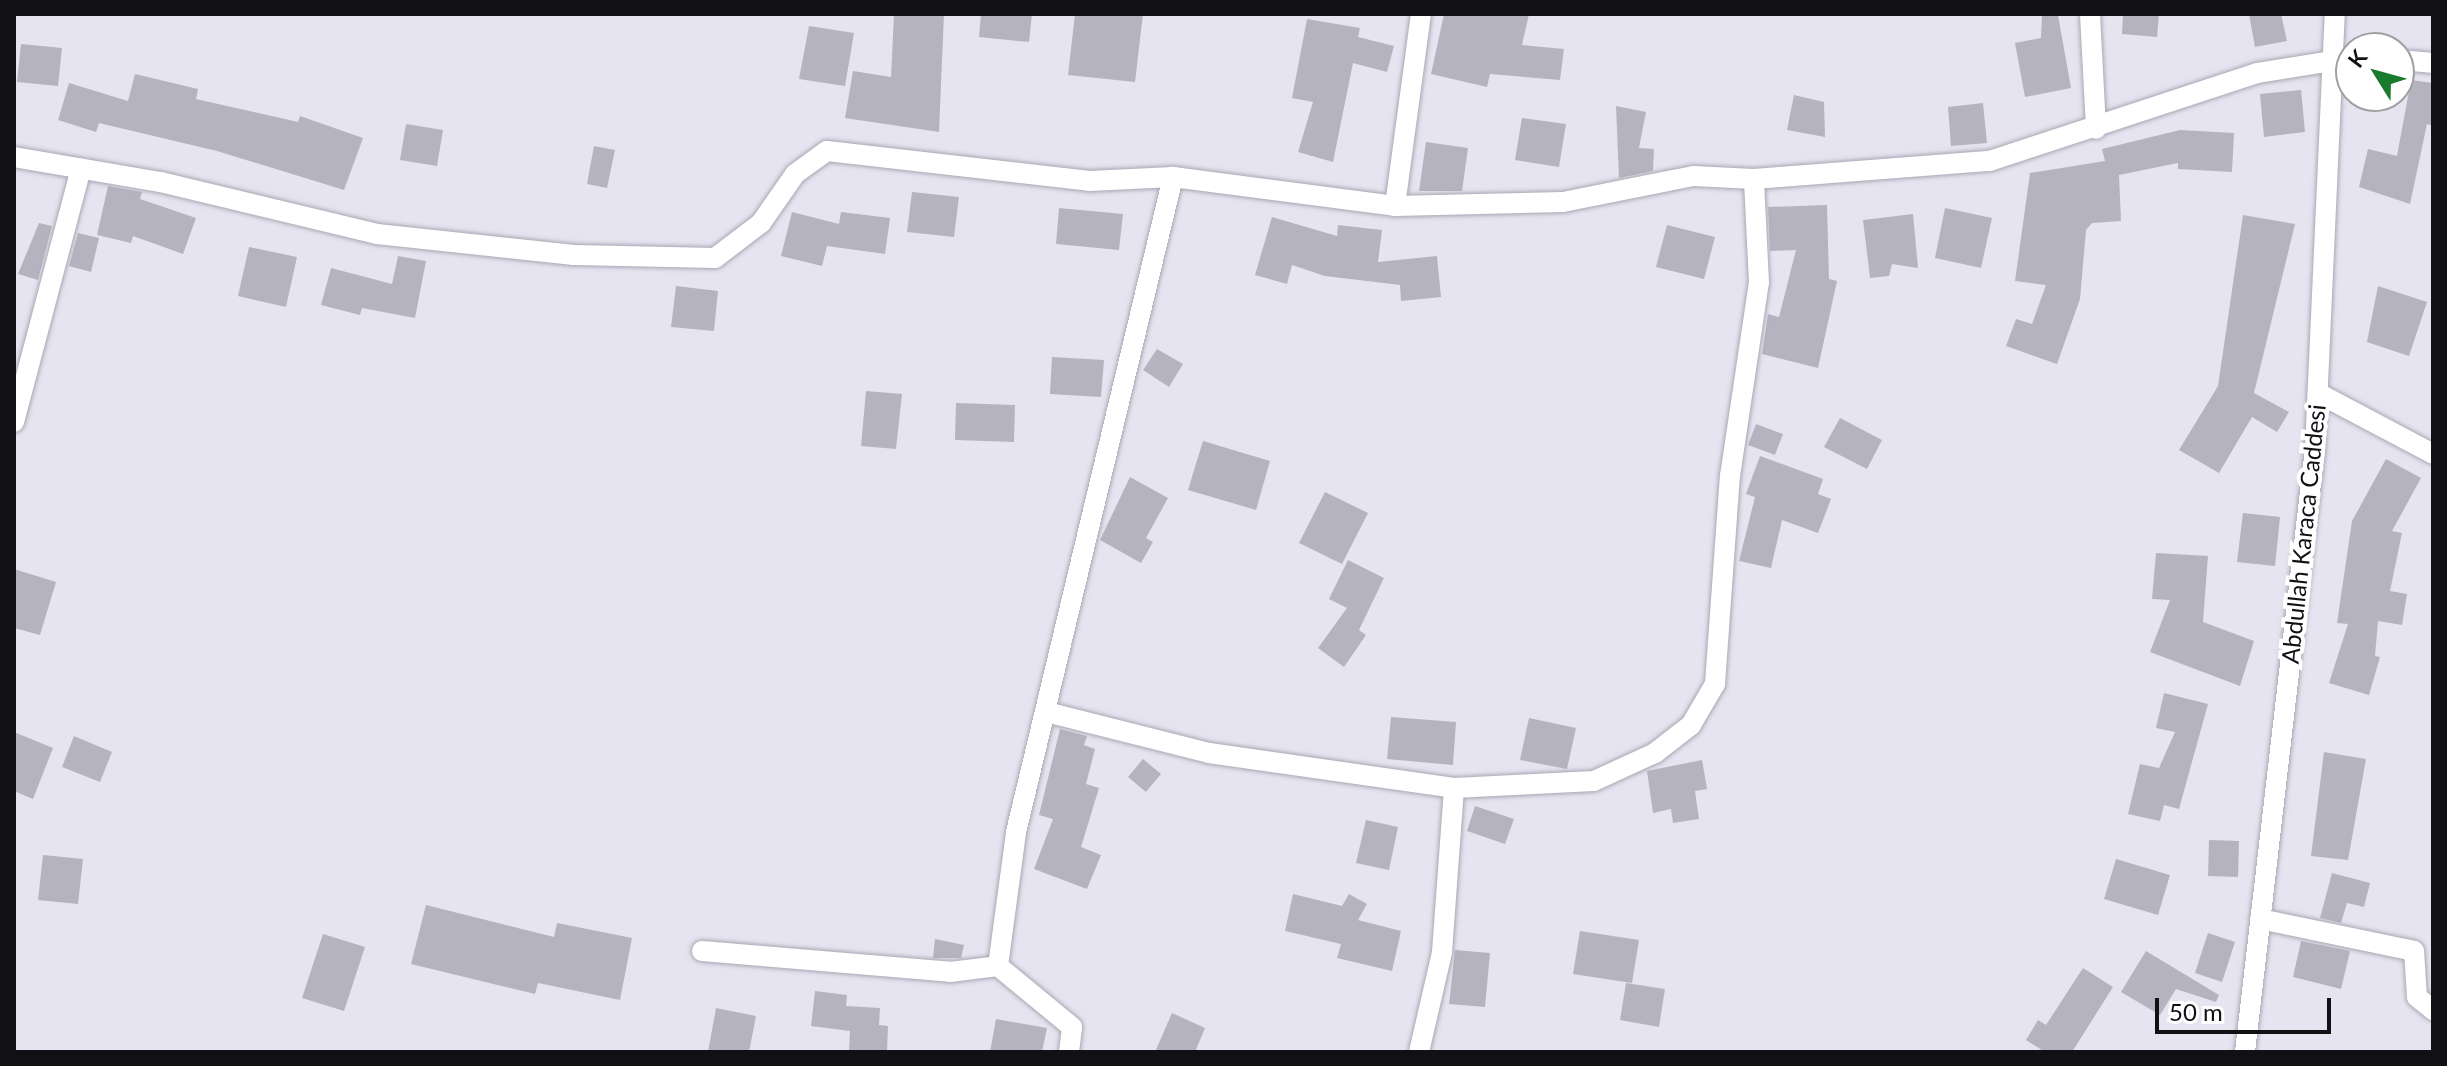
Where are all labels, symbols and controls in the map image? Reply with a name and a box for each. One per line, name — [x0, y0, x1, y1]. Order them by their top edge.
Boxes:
north arrow — [2335, 32, 2415, 112]
text: K — [2342, 44, 2372, 73]
street label: Abdullah Karaca Caddesi — [2275, 403, 2331, 665]
scale bar — [2159, 982, 2335, 1032]
text: 50 m — [2169, 997, 2223, 1026]

